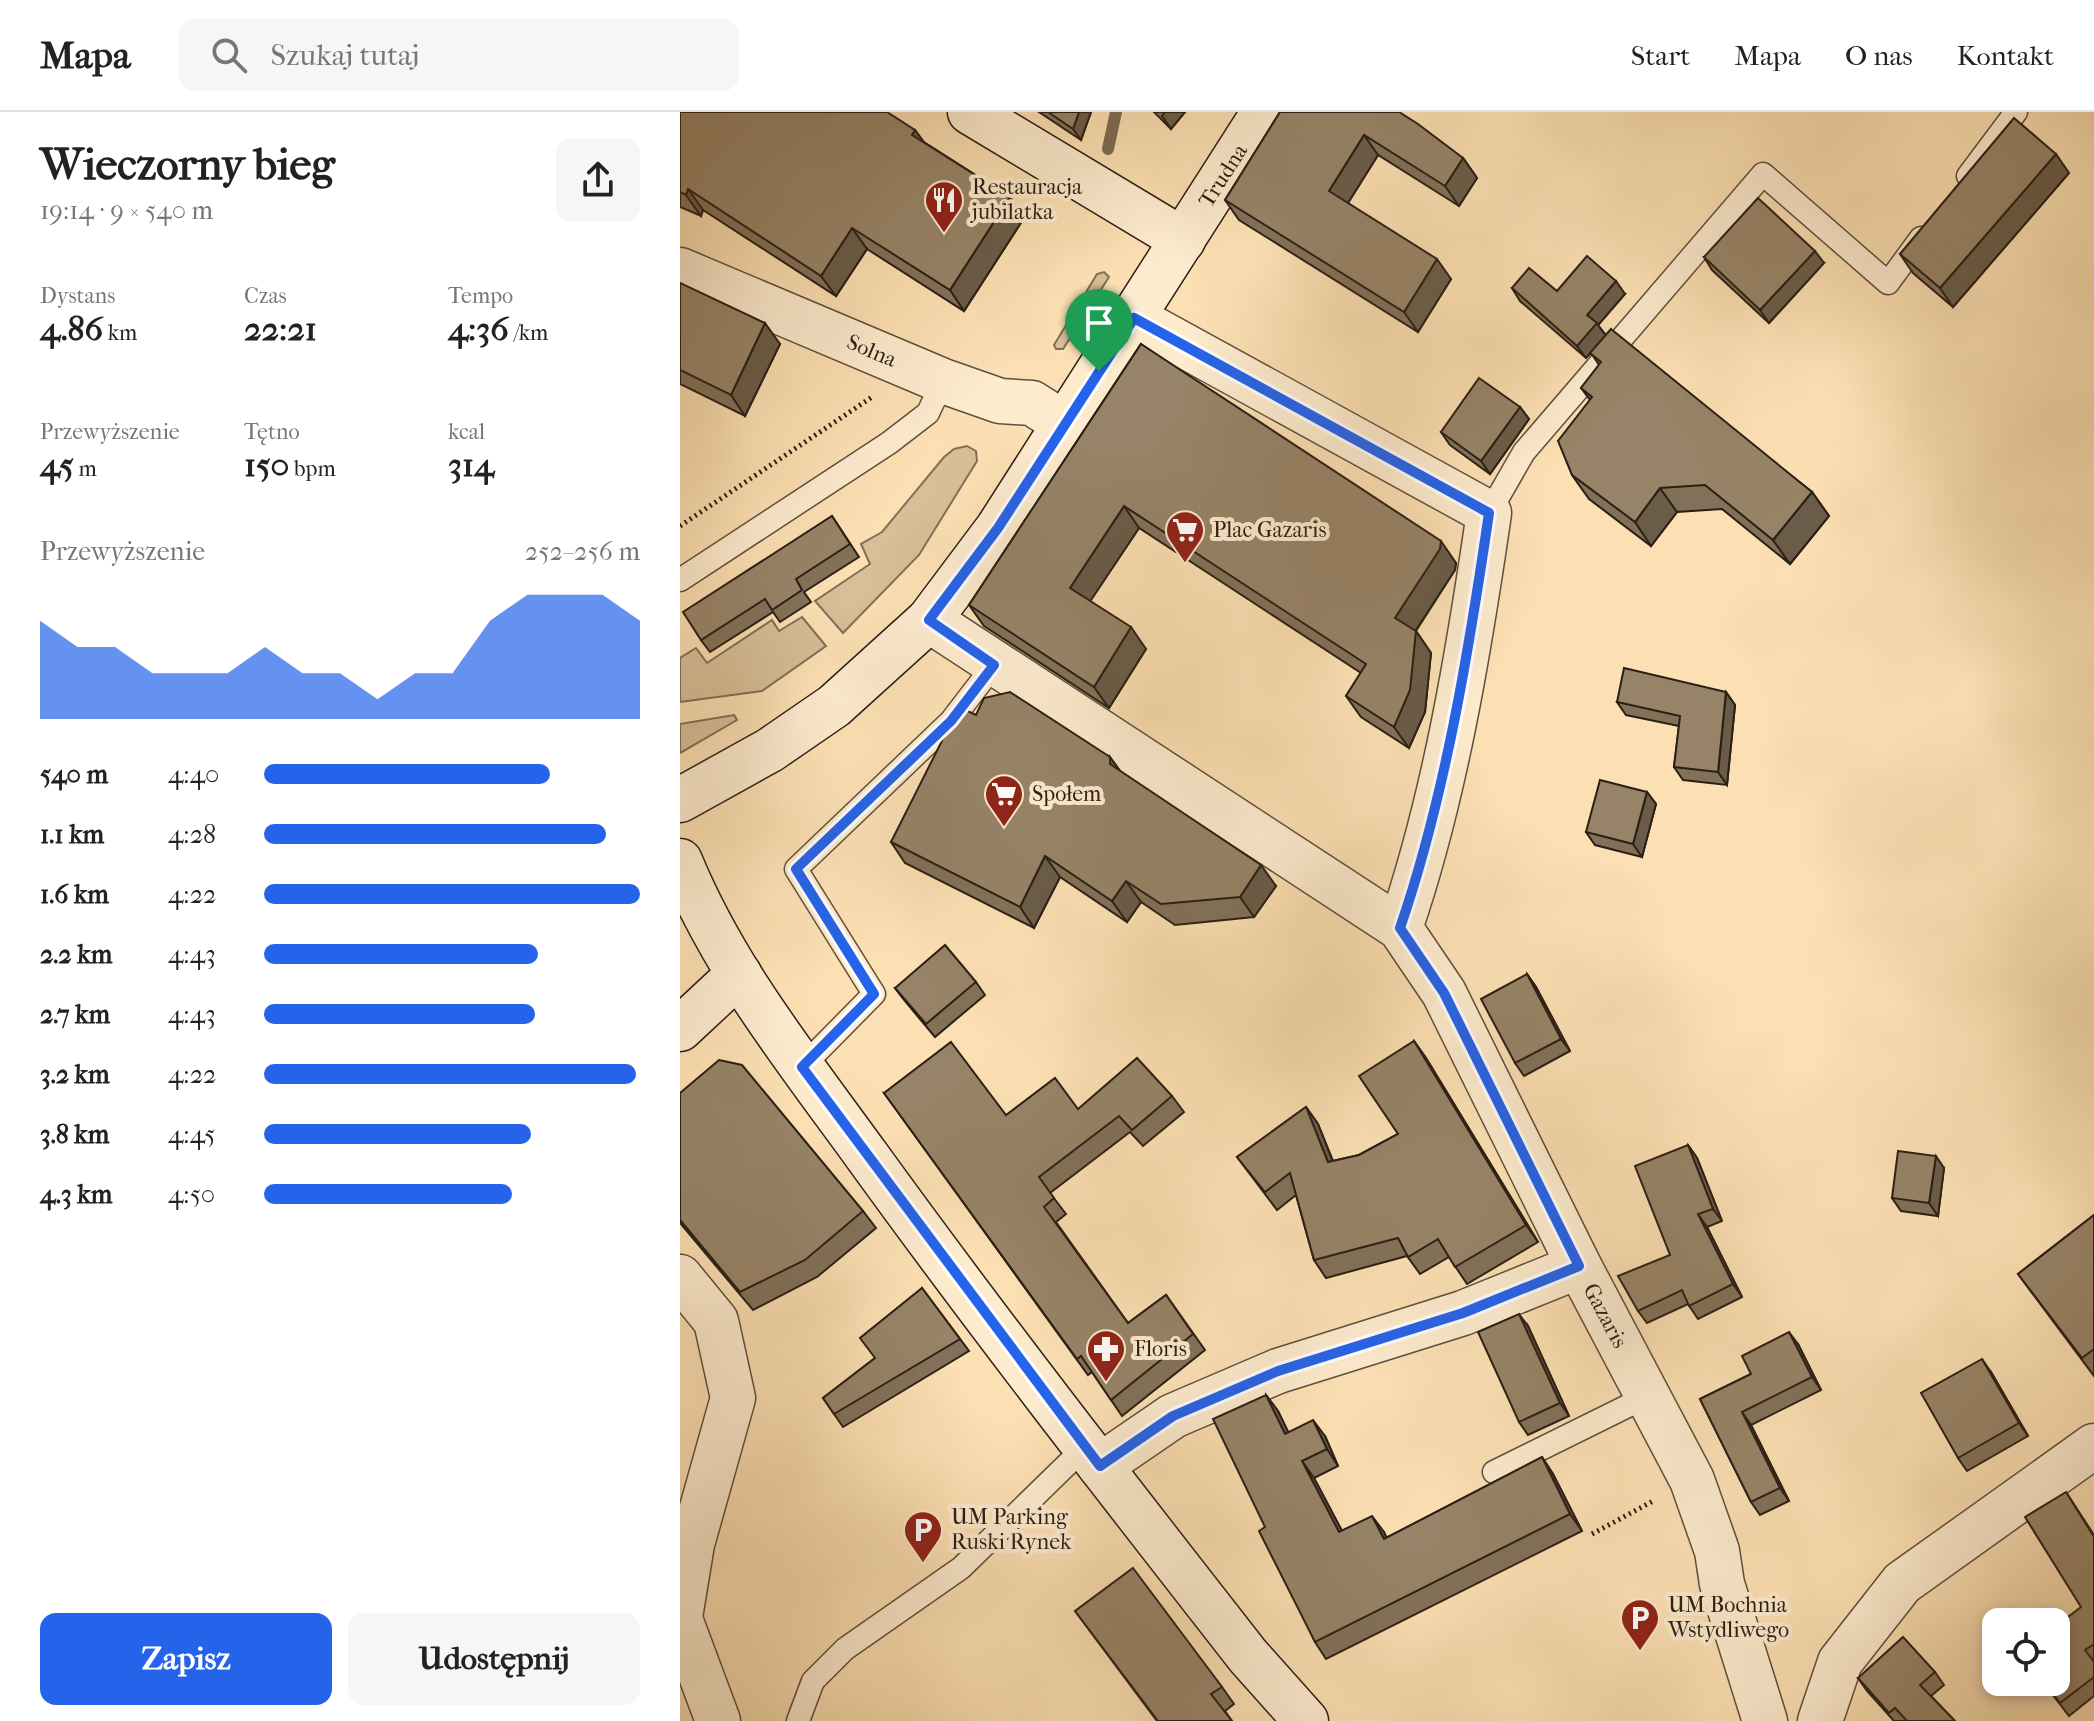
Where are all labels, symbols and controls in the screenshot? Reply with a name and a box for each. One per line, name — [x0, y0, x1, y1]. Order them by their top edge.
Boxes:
search box — [179, 19, 739, 91]
text: Mapa — [40, 33, 131, 78]
icon: search — [207, 33, 251, 77]
text: Szukaj tutaj — [271, 38, 419, 73]
text: Start — [1631, 39, 1690, 72]
text: Mapa — [1734, 39, 1801, 72]
text: O nas — [1845, 39, 1913, 72]
text: Kontakt — [1957, 39, 2054, 72]
button: share — [556, 138, 640, 222]
street label: Trudna — [1193, 138, 1254, 212]
text: Wieczorny bieg — [40, 139, 335, 190]
place label: Restauracja jubilatka — [970, 174, 1083, 225]
restaurant icon: Restauracja jubilatka — [923, 179, 965, 234]
text: 19:14 · 9 × 540 m — [40, 195, 213, 226]
text: Dystans — [40, 283, 115, 309]
text: Czas — [244, 283, 287, 309]
text: Tempo — [448, 283, 513, 309]
pin — [1065, 289, 1133, 371]
icon: arrive — [1077, 301, 1121, 345]
text: 4.86 — [40, 309, 103, 349]
text: 22:21 — [244, 309, 317, 349]
text: 4:36 — [448, 309, 509, 349]
text: km — [103, 320, 137, 346]
text: /km — [509, 320, 548, 346]
street label: Solna — [843, 329, 901, 373]
text: Przewyższenie — [40, 419, 180, 445]
text: Tętno — [244, 419, 300, 445]
text: kcal — [448, 419, 485, 445]
text: 45 — [40, 445, 74, 485]
text: 150 — [244, 445, 289, 485]
text: 314 — [448, 445, 494, 485]
text: m — [74, 456, 97, 482]
text: bpm — [289, 456, 336, 482]
supermarket icon: Plac Gazaris — [1164, 509, 1206, 564]
place label: Plac Gazaris — [1213, 517, 1327, 543]
text: Przewyższenie — [40, 536, 205, 567]
text: 252–256 m — [525, 536, 640, 567]
text: 540 m — [40, 759, 108, 790]
text: 4:40 — [168, 759, 219, 790]
supermarket icon: Społem — [983, 773, 1025, 828]
place label: Społem — [1032, 781, 1102, 807]
text: 1.1 km — [40, 819, 104, 850]
text: 4:28 — [168, 819, 216, 850]
text: 1.6 km — [40, 879, 109, 910]
text: 4:22 — [168, 879, 216, 910]
text: 2.2 km — [40, 939, 112, 970]
text: 4:43 — [168, 939, 216, 970]
text: 2.7 km — [40, 999, 110, 1030]
text: 4:43 — [168, 999, 216, 1030]
text: 3.2 km — [40, 1059, 110, 1090]
text: 4:22 — [168, 1059, 216, 1090]
text: 3.8 km — [40, 1119, 109, 1150]
text: 4:45 — [168, 1119, 216, 1150]
text: 4.3 km — [40, 1179, 112, 1210]
text: 4:50 — [168, 1179, 215, 1210]
street label: Gazaris — [1577, 1279, 1633, 1353]
pharmacy icon: Floris — [1085, 1328, 1127, 1383]
place label: Floris — [1134, 1336, 1187, 1362]
place label: UM Parking Ruski Rynek — [951, 1504, 1072, 1555]
parking icon: UM Parking Ruski Rynek — [902, 1509, 944, 1564]
place label: UM Bochnia Wstydliwego — [1667, 1592, 1789, 1643]
parking icon: UM Bochnia Wstydliwego — [1619, 1597, 1661, 1652]
map controls — [1982, 1608, 2070, 1696]
button: locate — [1982, 1608, 2070, 1696]
button: Zapisz — [40, 1613, 332, 1705]
button: Udostępnij — [348, 1613, 640, 1705]

